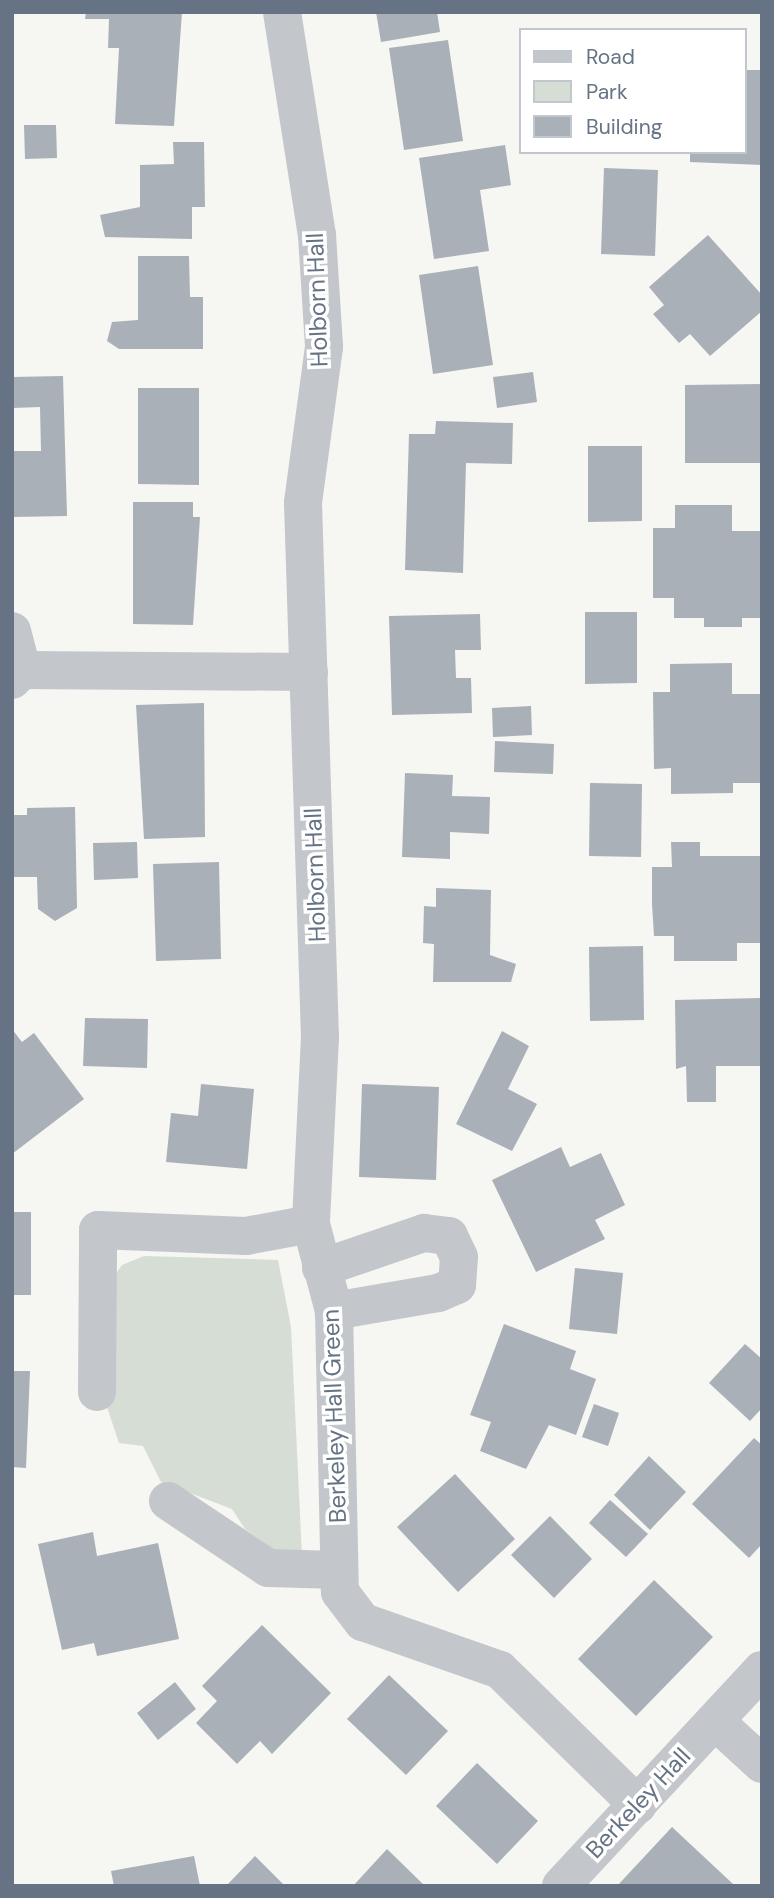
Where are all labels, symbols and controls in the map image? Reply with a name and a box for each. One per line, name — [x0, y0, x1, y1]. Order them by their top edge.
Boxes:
legend — [518, 28, 746, 154]
text: Road — [586, 43, 635, 71]
text: Park — [586, 78, 627, 106]
text: Building — [586, 113, 662, 141]
street label: Holborn Hall — [300, 232, 334, 368]
street label: Holborn Hall — [298, 807, 332, 943]
street label: Berkeley Hall Green — [316, 1308, 352, 1524]
street label: Berkeley Hall — [580, 1742, 696, 1864]

